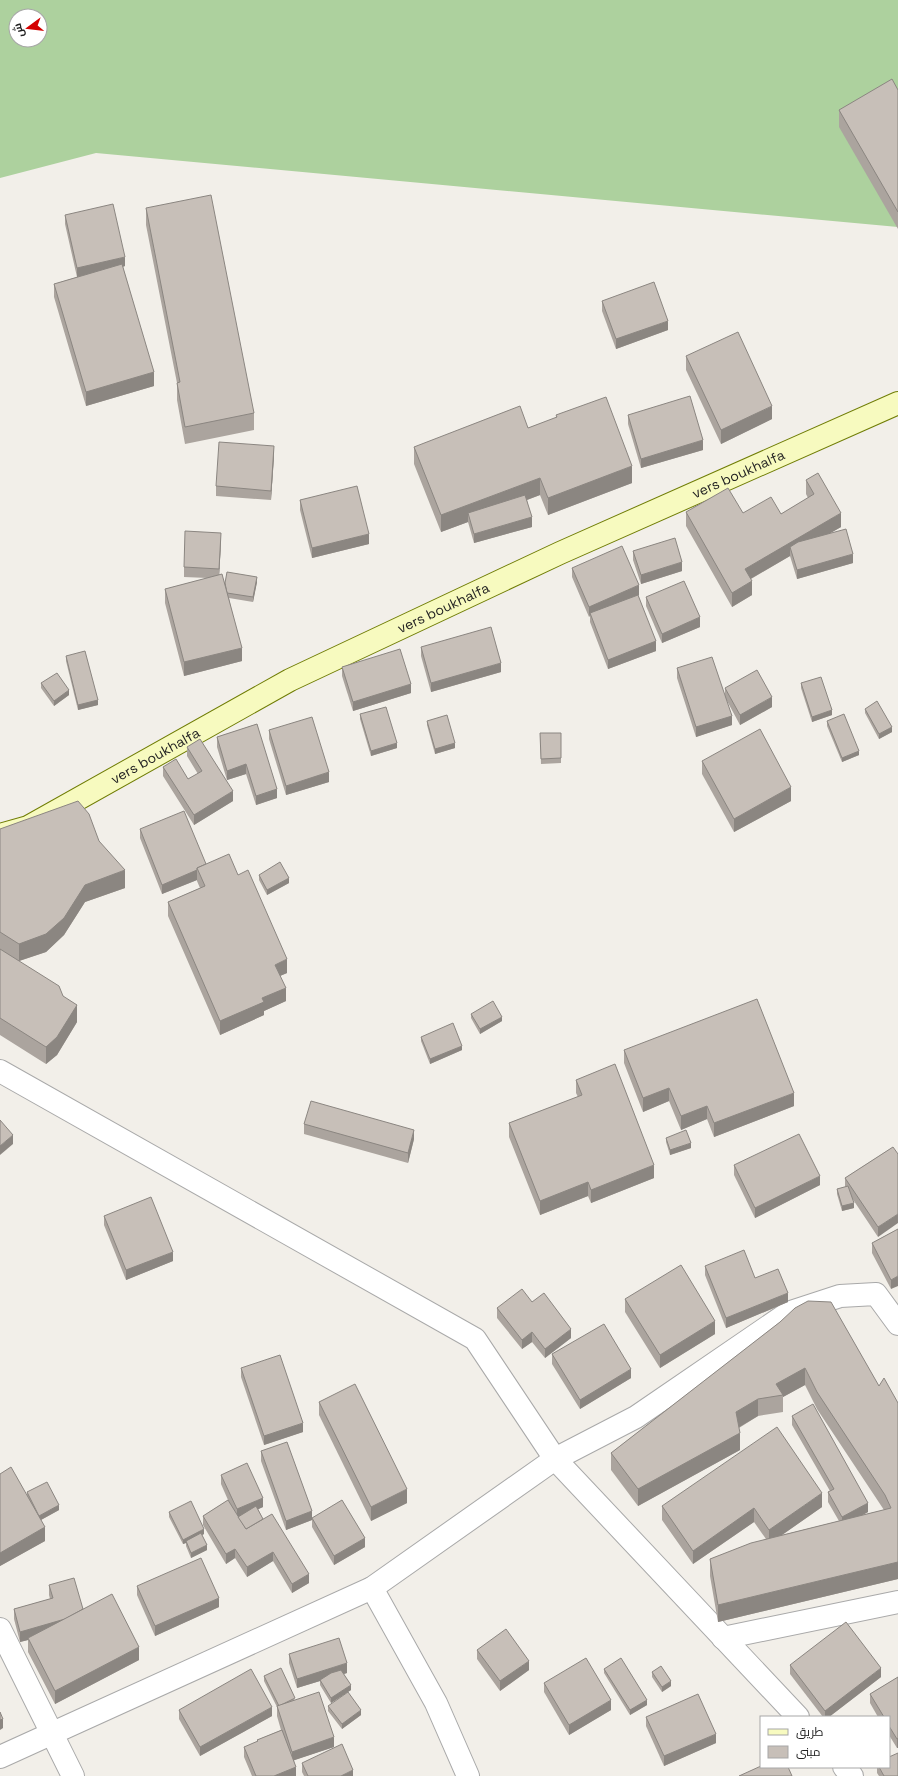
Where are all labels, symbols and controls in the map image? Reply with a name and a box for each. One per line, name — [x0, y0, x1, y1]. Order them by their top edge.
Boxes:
north arrow — [8, 8, 48, 48]
text: ش — [10, 22, 27, 39]
street label: vers boukhalfa — [689, 445, 788, 502]
street label: vers boukhalfa — [394, 579, 492, 637]
street label: vers boukhalfa — [107, 723, 203, 788]
legend — [760, 1716, 890, 1768]
text: طريق — [796, 1724, 824, 1740]
text: مبنى — [796, 1744, 821, 1760]

